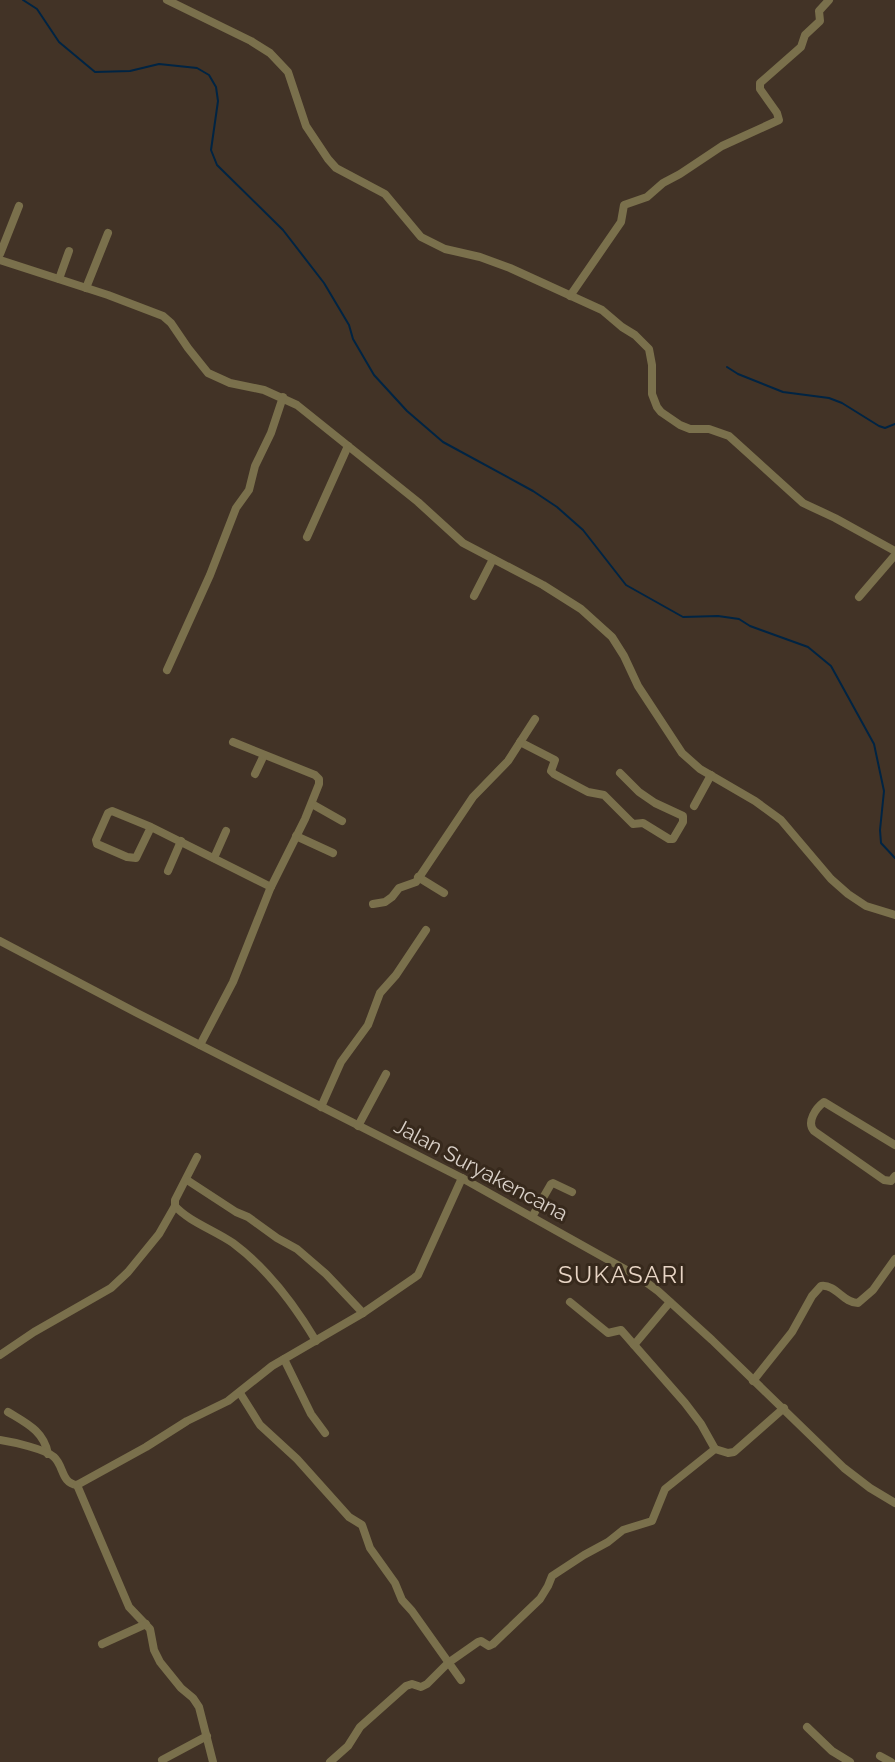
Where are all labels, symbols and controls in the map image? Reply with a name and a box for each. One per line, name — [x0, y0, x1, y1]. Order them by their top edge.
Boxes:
street label: Jalan Suryakencana — [390, 1113, 572, 1226]
district label: SUKASARI — [558, 1260, 686, 1289]

